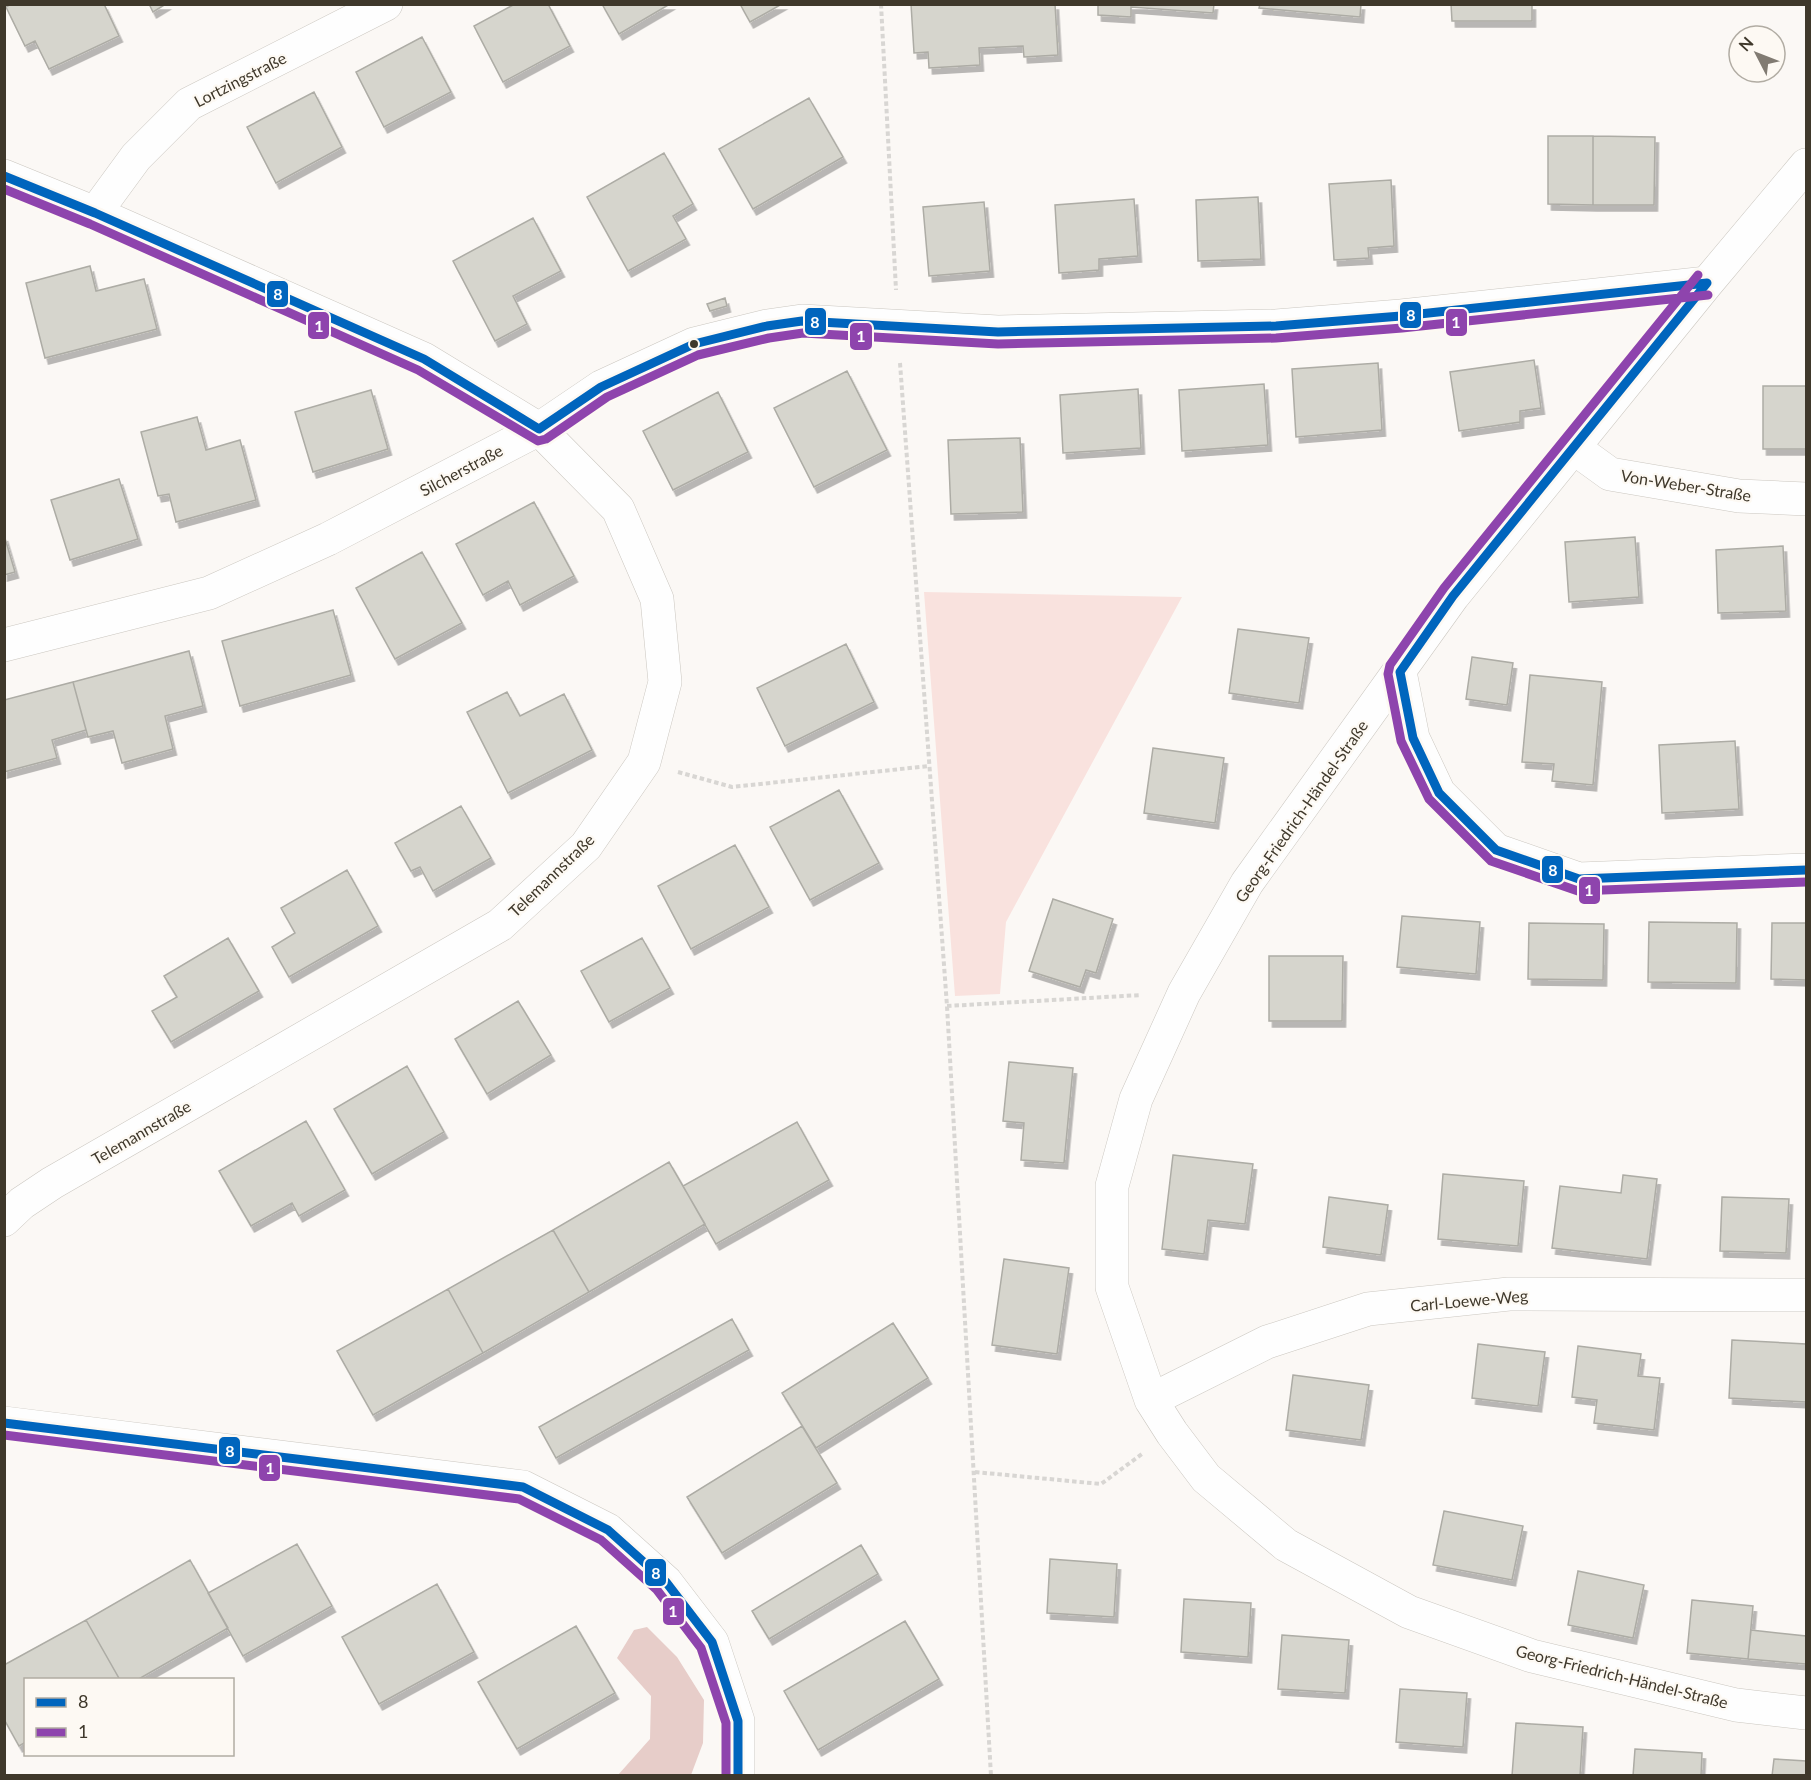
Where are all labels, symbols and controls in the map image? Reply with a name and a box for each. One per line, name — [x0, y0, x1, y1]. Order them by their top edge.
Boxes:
north arrow — [1727, 24, 1787, 84]
text: N — [1734, 33, 1757, 55]
street label: Lortzingstraße — [191, 48, 289, 110]
line badge: 8 — [266, 280, 289, 308]
text: 8 — [273, 284, 283, 303]
line badge: 8 — [1399, 301, 1422, 329]
text: 8 — [1406, 305, 1416, 324]
line badge: 8 — [804, 307, 827, 336]
line badge: 1 — [1445, 308, 1468, 337]
line badge: 1 — [307, 311, 330, 340]
text: 8 — [810, 312, 820, 331]
text: 1 — [1451, 312, 1461, 331]
text: 1 — [314, 316, 324, 335]
line badge: 1 — [849, 322, 873, 351]
text: 1 — [856, 326, 866, 345]
unlabelled marker — [688, 338, 700, 350]
street label: Silcherstraße — [416, 440, 506, 500]
street label: Von-Weber-Straße — [1619, 465, 1753, 505]
street label: Georg-Friedrich-Händel-Straße — [1231, 716, 1371, 906]
street label: Telemannstraße — [504, 830, 598, 920]
line badge: 8 — [1541, 855, 1564, 884]
text: 8 — [1548, 860, 1558, 879]
line badge: 1 — [1578, 876, 1601, 905]
text: 1 — [1584, 880, 1594, 899]
street label: Telemannstraße — [88, 1096, 194, 1168]
street label: Carl-Loewe-Weg — [1409, 1285, 1529, 1315]
line badge: 8 — [218, 1436, 241, 1465]
text: 8 — [225, 1441, 235, 1460]
line badge: 1 — [258, 1454, 281, 1482]
text: 1 — [265, 1458, 275, 1477]
line badge: 8 — [644, 1558, 667, 1587]
text: 8 — [651, 1563, 661, 1582]
line badge: 1 — [662, 1597, 685, 1626]
text: 1 — [668, 1601, 678, 1620]
street label: Georg-Friedrich-Händel-Straße — [1514, 1640, 1730, 1712]
legend — [24, 1678, 234, 1756]
text: 8 — [78, 1690, 88, 1712]
text: 1 — [78, 1720, 88, 1742]

